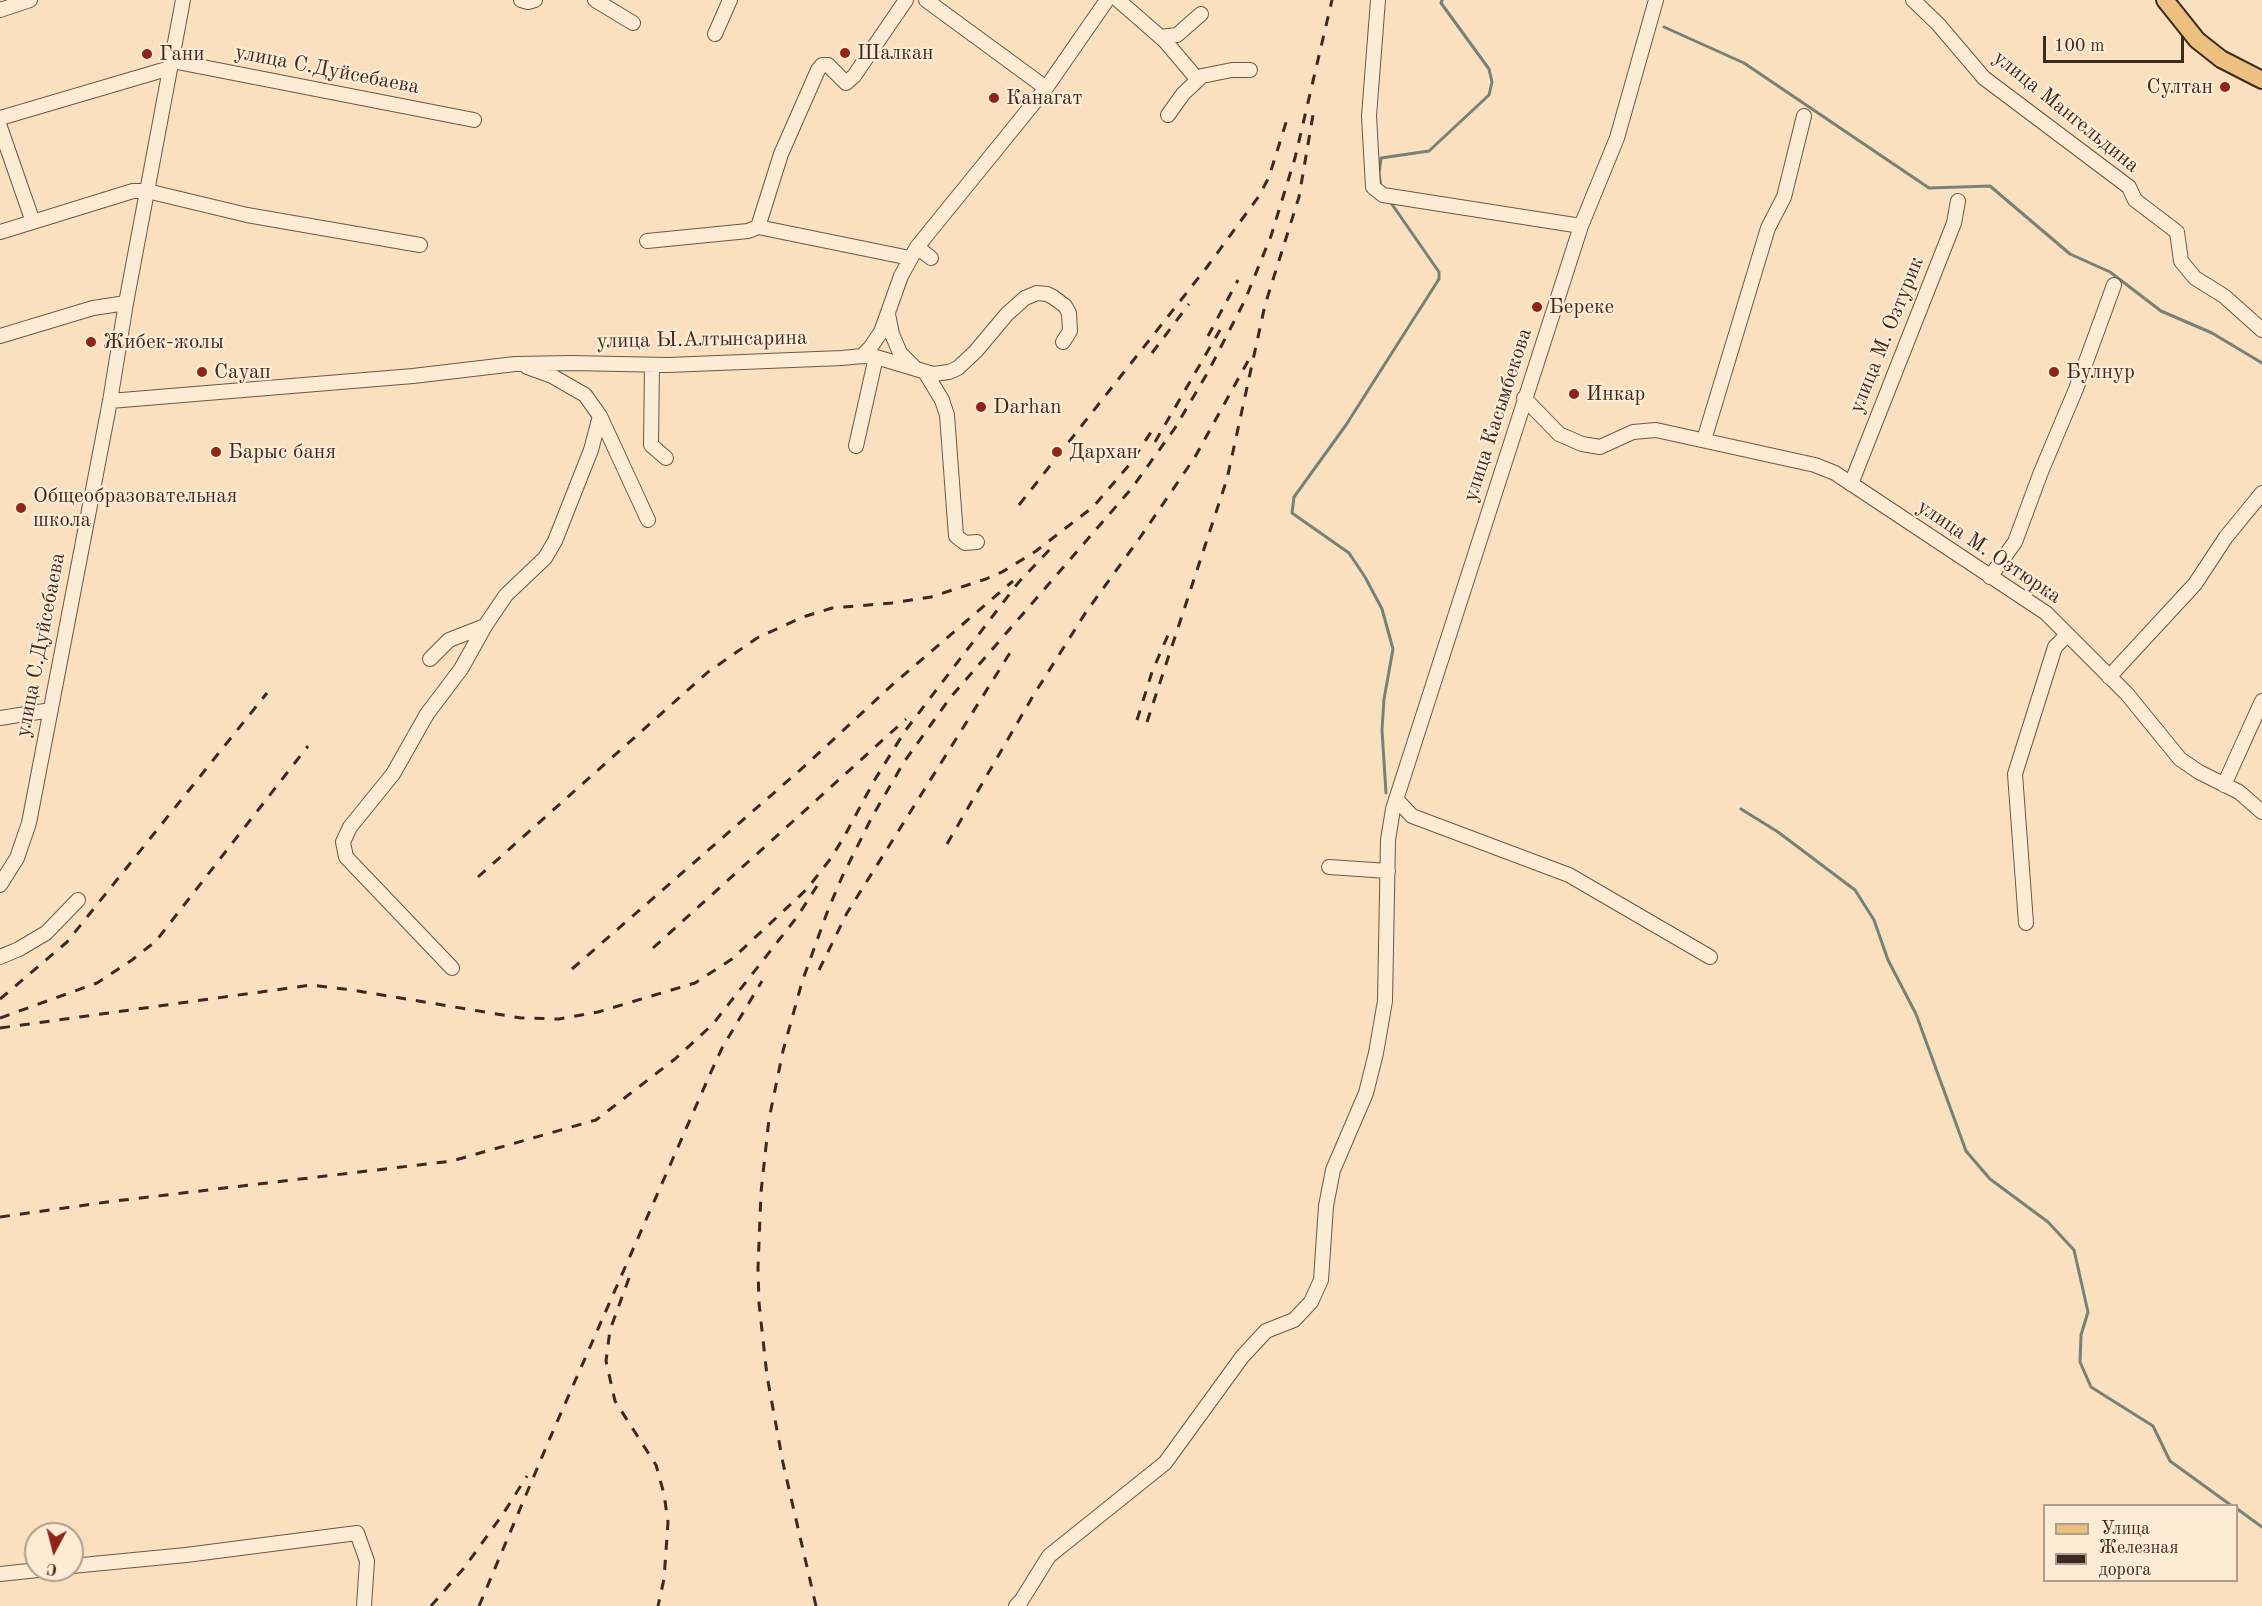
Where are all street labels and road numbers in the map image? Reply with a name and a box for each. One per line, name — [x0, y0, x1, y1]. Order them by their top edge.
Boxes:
street label: улица С.Дуйсебаева — [233, 40, 421, 100]
street label: улица Мангельдина — [1988, 45, 2144, 179]
street label: улица М. Озтурик — [1844, 253, 1930, 417]
street label: улица Касымбекова — [1458, 325, 1538, 505]
street label: улица Ы.Алтынсарина — [596, 326, 808, 354]
street label: улица М. Озтюрка — [1912, 494, 2066, 610]
street label: улица С.Дуйсебаева — [11, 551, 71, 739]

